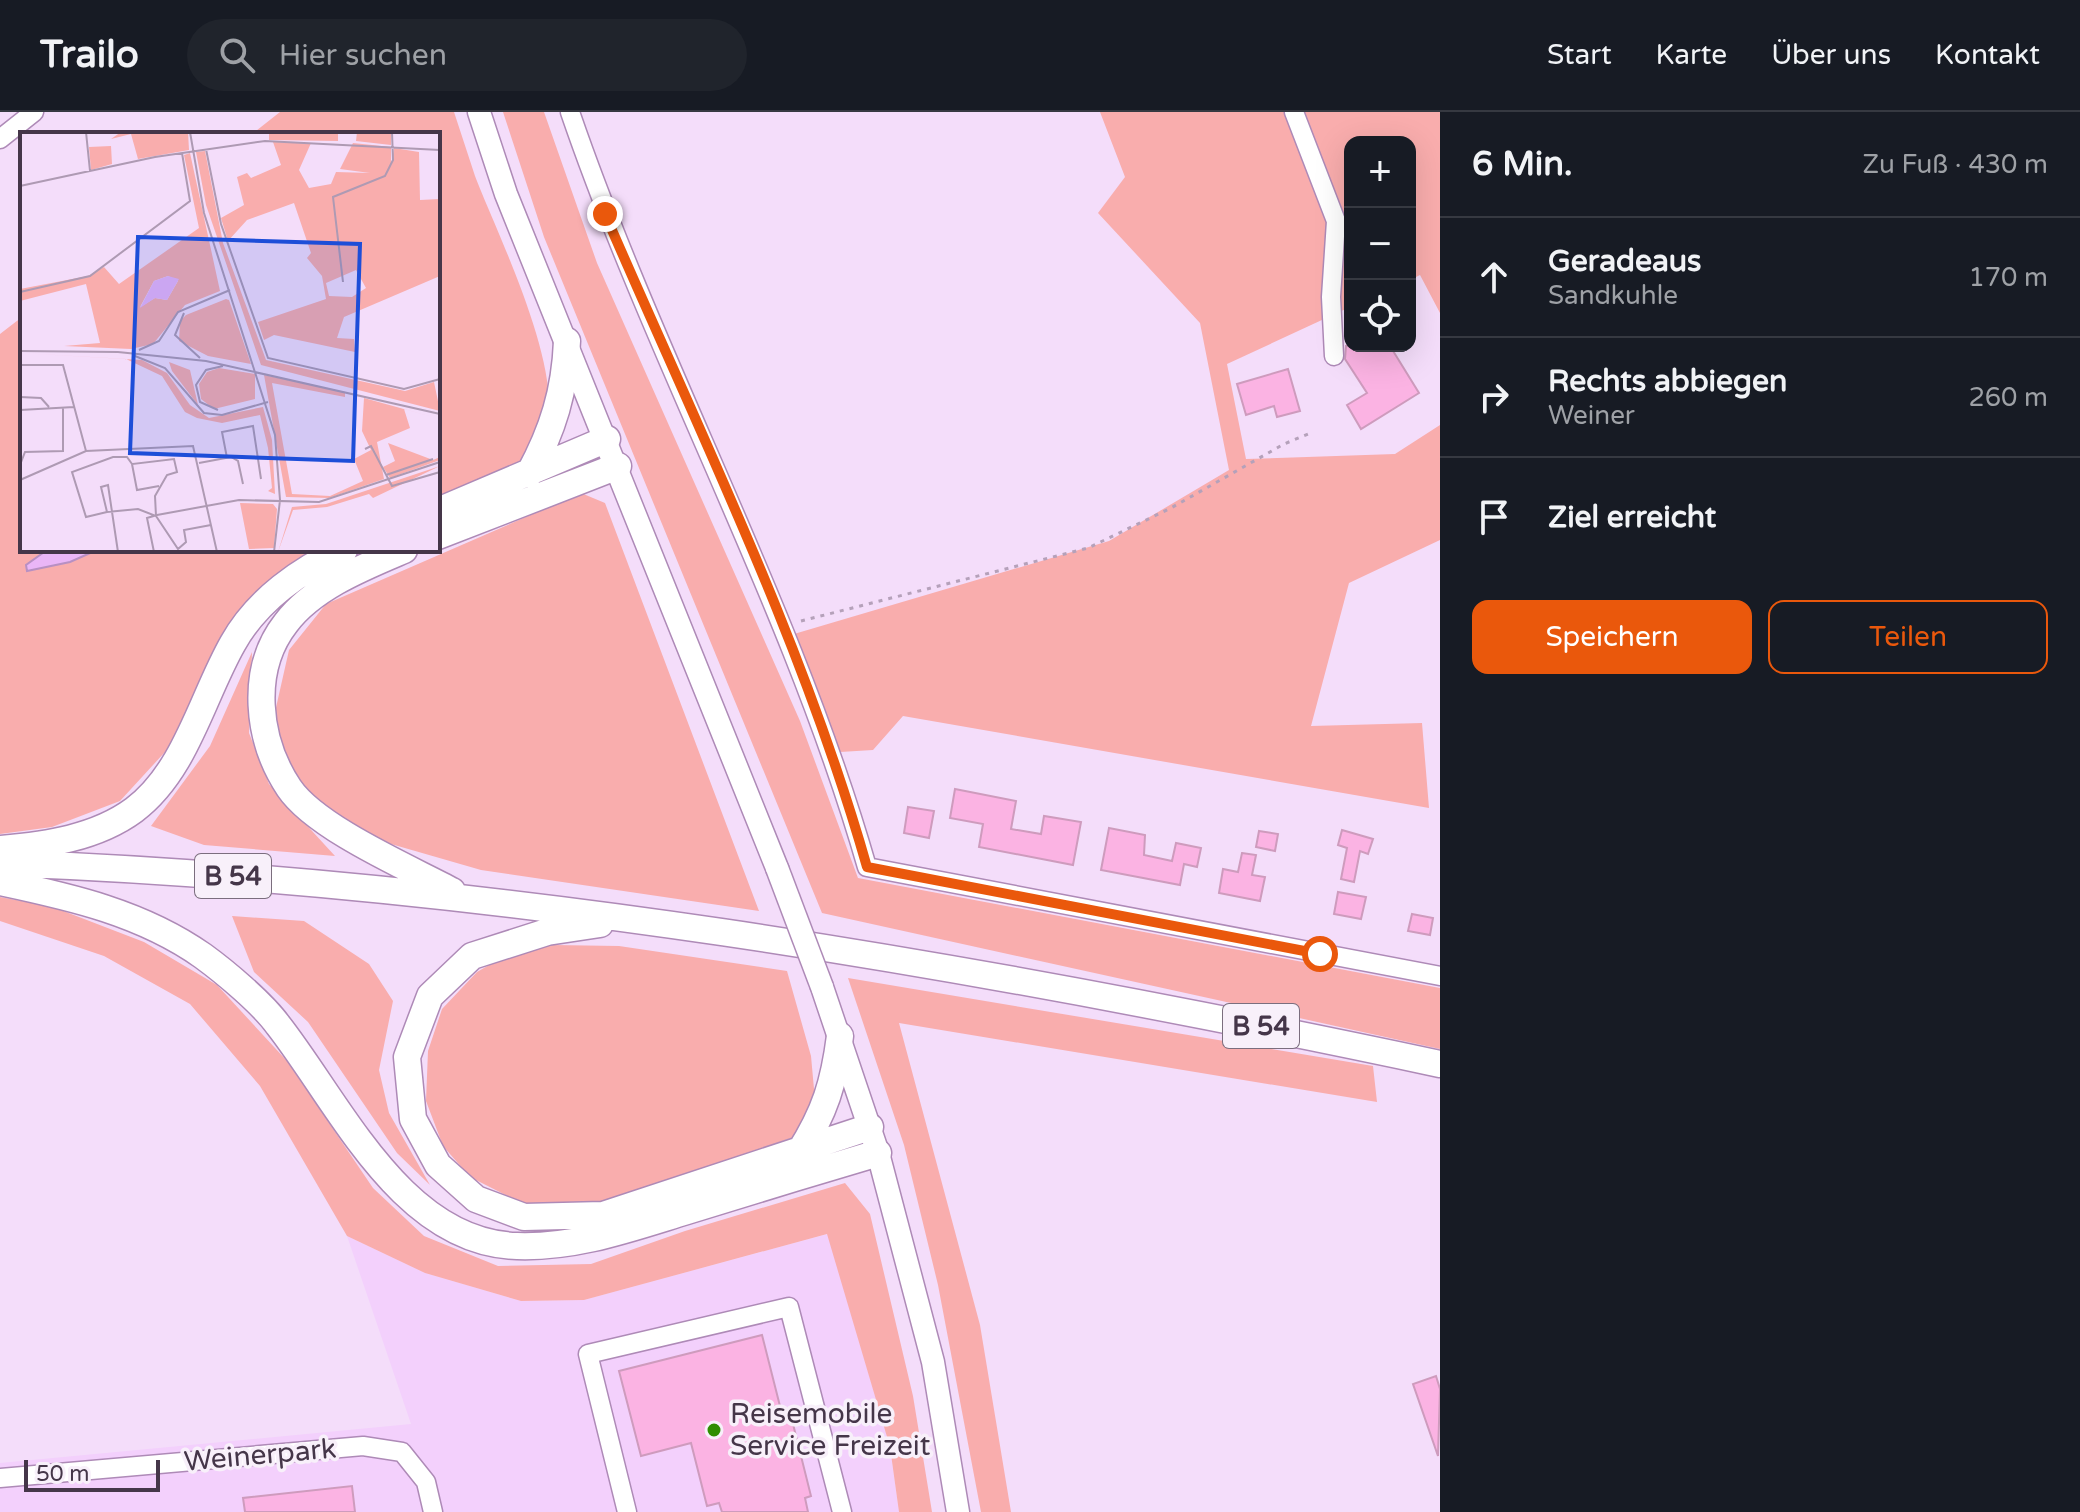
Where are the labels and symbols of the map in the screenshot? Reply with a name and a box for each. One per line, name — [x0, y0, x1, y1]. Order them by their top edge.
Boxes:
inset map — [20, 132, 440, 552]
route end — [587, 196, 623, 232]
road number: B 54 — [195, 854, 271, 898]
route start — [1302, 936, 1338, 972]
road number: B 54 — [1223, 1004, 1299, 1048]
place label: Reisemobile Service Freizeit — [730, 1397, 931, 1463]
marker: Reisemobile Service Freizeit — [705, 1421, 723, 1439]
street label: Weinerpark — [182, 1431, 338, 1479]
scale bar — [24, 1456, 160, 1492]

